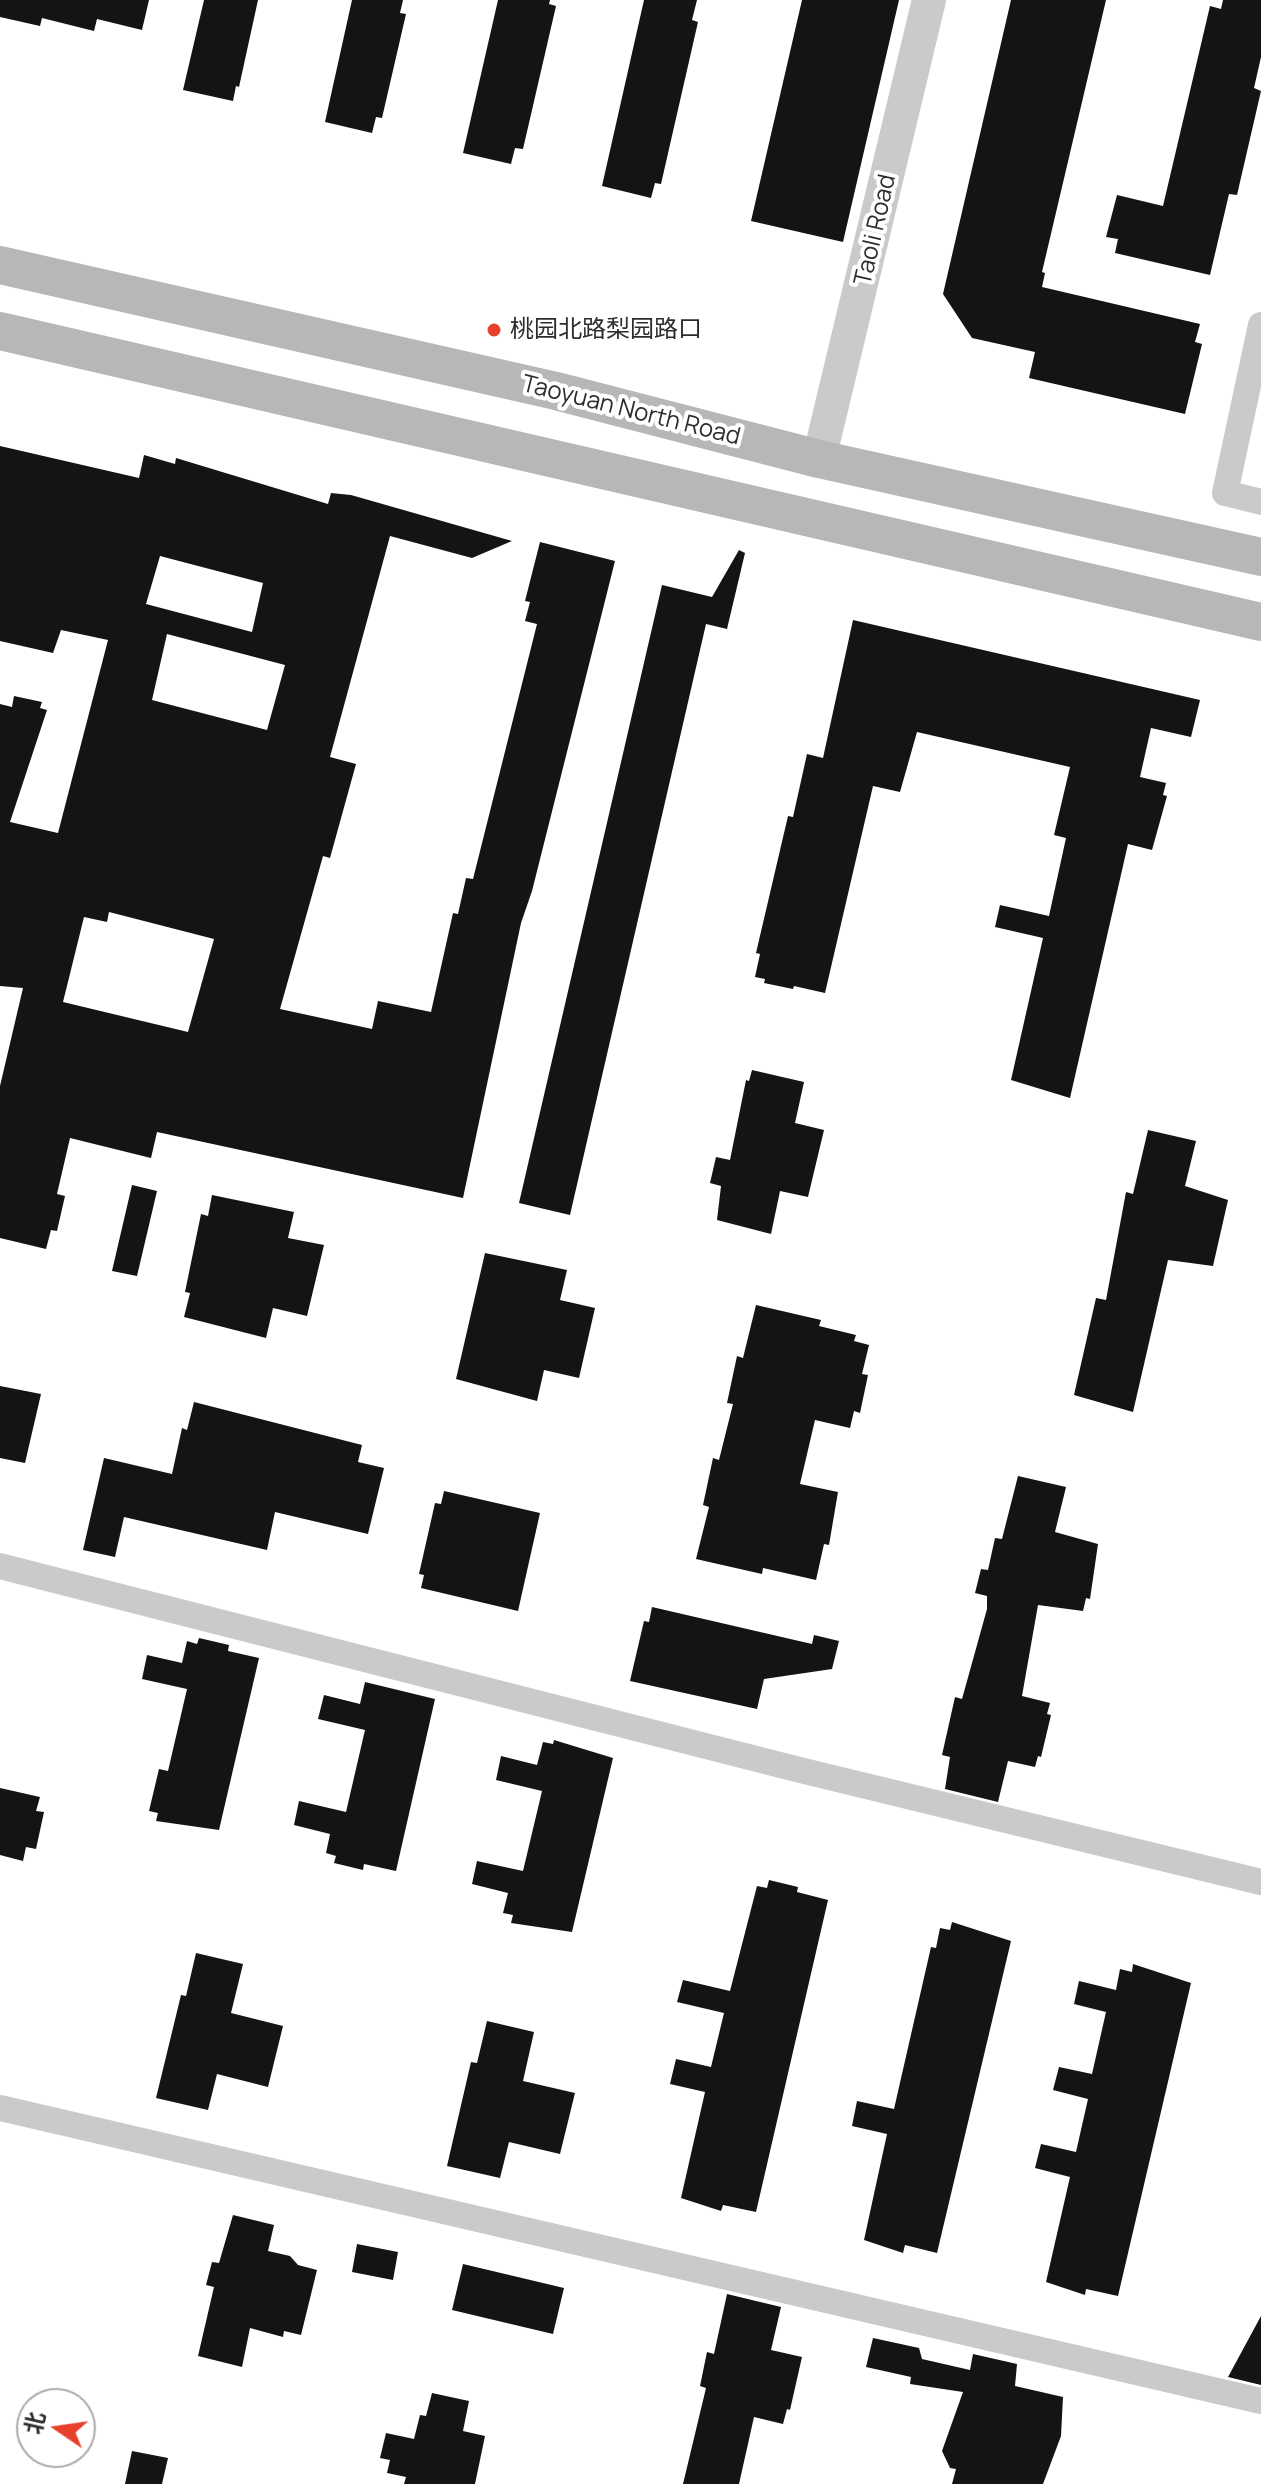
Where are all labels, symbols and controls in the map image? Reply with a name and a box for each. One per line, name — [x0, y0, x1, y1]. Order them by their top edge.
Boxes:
street label: Taoli Road — [849, 172, 903, 288]
place label: 桃园北路梨园路口 — [510, 316, 702, 344]
marker: 桃园北路梨园路口 — [485, 321, 503, 339]
street label: Taoyuan North Road — [519, 370, 743, 452]
north arrow — [16, 2388, 96, 2468]
text: 北 — [17, 2409, 52, 2437]

